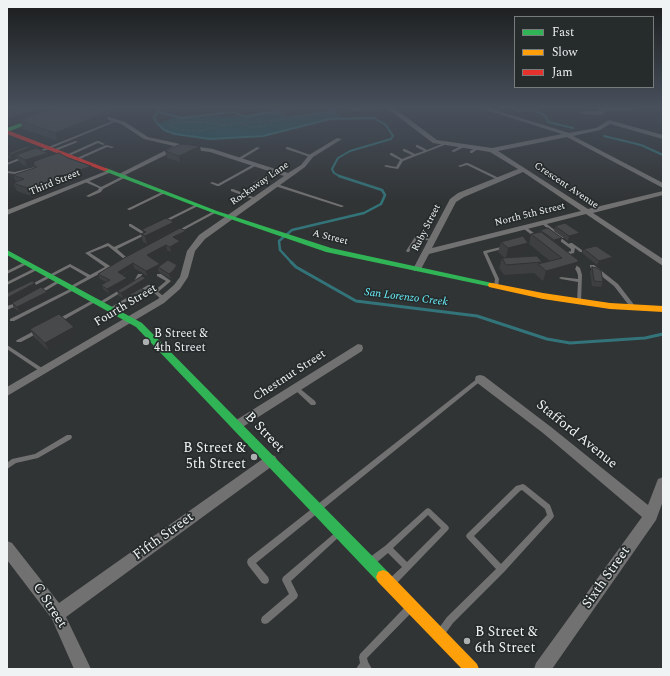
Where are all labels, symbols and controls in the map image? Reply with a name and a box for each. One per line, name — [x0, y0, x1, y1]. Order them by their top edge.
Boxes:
legend — [514, 16, 654, 88]
text: Fast — [552, 23, 574, 42]
text: Slow — [552, 43, 577, 62]
text: Jam — [552, 63, 573, 82]
street label: Rockaway Lane — [228, 159, 292, 209]
street label: Crescent Avenue — [532, 160, 600, 212]
street label: Third Street — [28, 167, 82, 199]
street label: North 5th Street — [493, 200, 567, 230]
street label: Ruby Street — [410, 202, 444, 254]
street label: A Street — [311, 228, 349, 248]
street label: Fourth Street — [92, 282, 160, 330]
water label: San Lorenzo Creek — [364, 286, 448, 310]
place label: B Street & 4th Street — [154, 328, 208, 356]
marker: B Street & 4th Street — [141, 337, 151, 347]
street label: Chestnut Street — [251, 347, 329, 405]
street label: Stafford Avenue — [532, 397, 620, 473]
street label: B Street — [241, 409, 287, 457]
place label: B Street & 5th Street — [183, 441, 246, 474]
marker: B Street & 5th Street — [249, 452, 259, 462]
street label: Fifth Street — [130, 509, 198, 565]
street label: Sixth Street — [579, 544, 635, 612]
street label: C Street — [28, 580, 70, 632]
place label: B Street & 6th Street — [475, 625, 538, 658]
marker: B Street & 6th Street — [462, 636, 472, 646]

